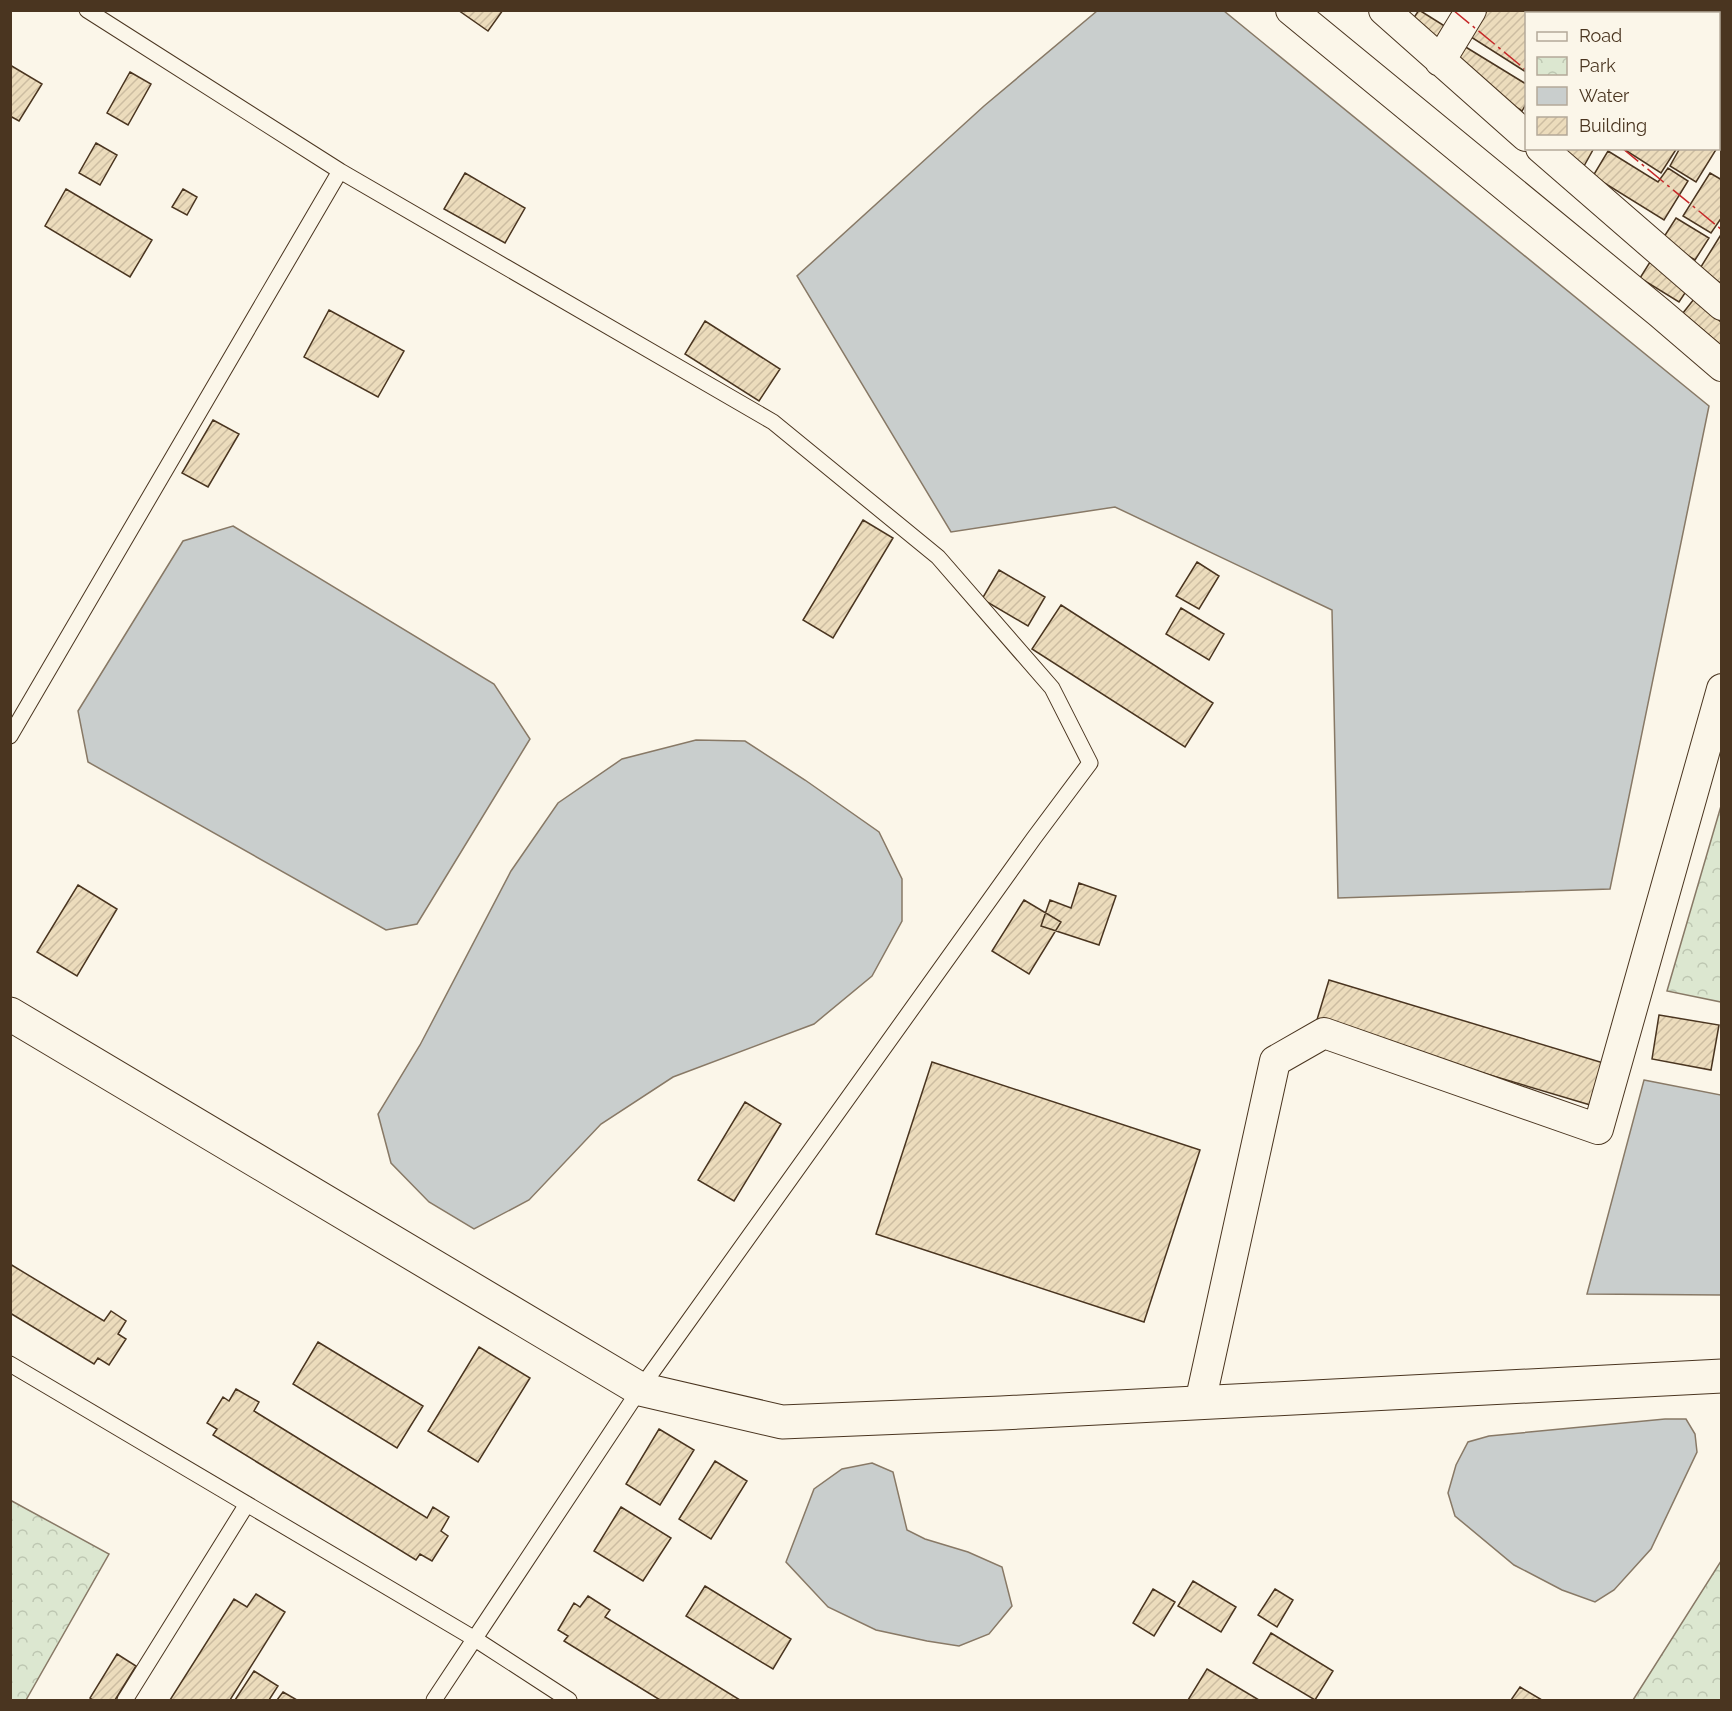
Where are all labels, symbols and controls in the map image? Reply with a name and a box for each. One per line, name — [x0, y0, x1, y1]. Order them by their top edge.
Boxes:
legend — [1525, 12, 1720, 150]
text: Road — [1579, 25, 1622, 46]
text: Park — [1579, 55, 1616, 76]
text: Water — [1579, 85, 1630, 106]
text: Building — [1579, 115, 1647, 136]

